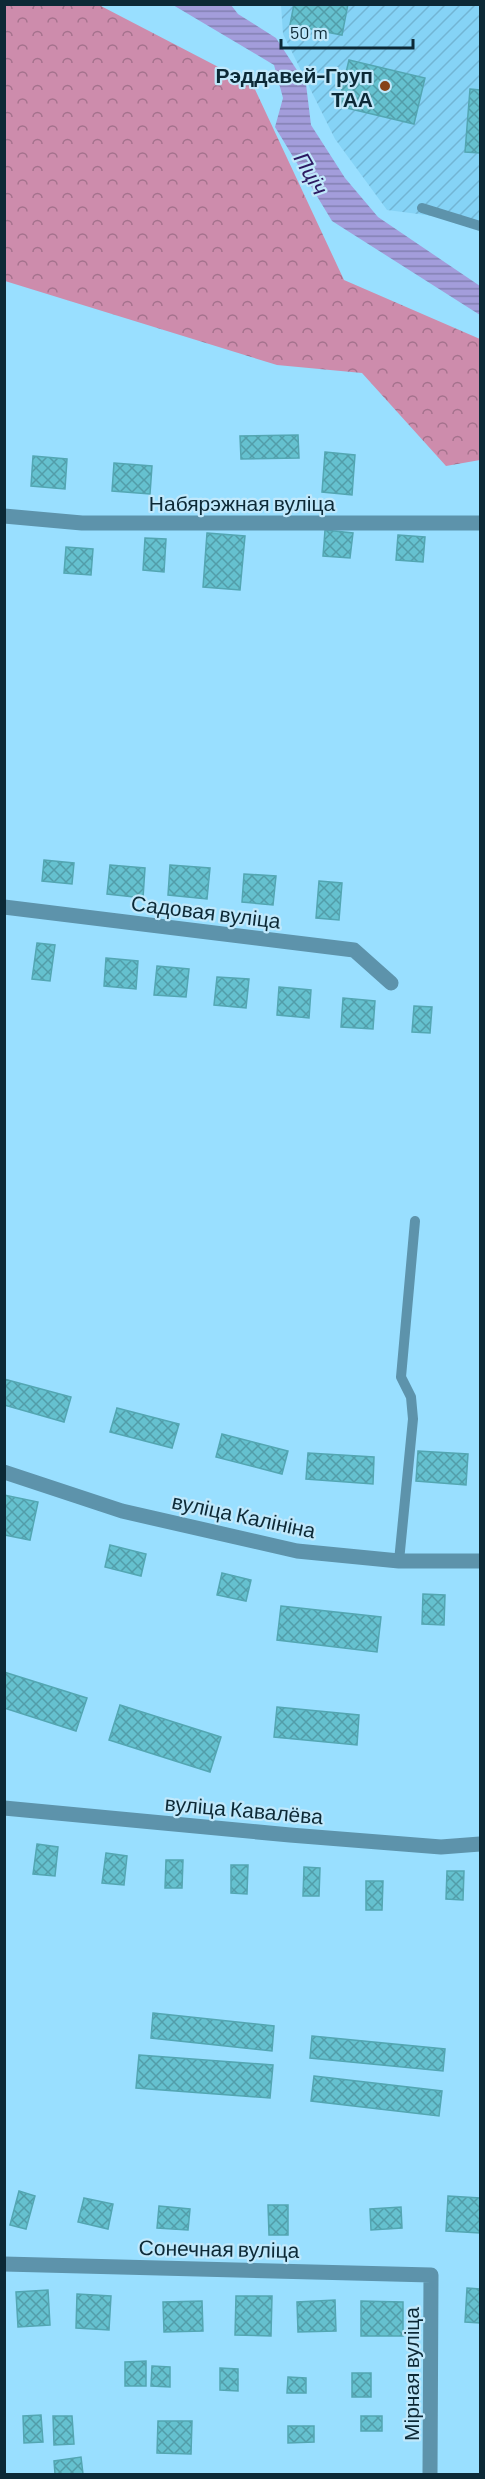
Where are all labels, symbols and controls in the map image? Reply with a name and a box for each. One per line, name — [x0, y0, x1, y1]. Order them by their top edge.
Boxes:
scale bar — [281, 12, 413, 50]
text: 50 m — [290, 21, 328, 43]
place label: Рэддавей-Груп ТАА — [216, 62, 373, 111]
marker: Рэддавей-Груп ТАА — [378, 79, 392, 93]
water label: Пціч — [289, 147, 334, 199]
street label: Набярэжная вуліца — [149, 490, 336, 515]
street label: Садовая вуліца — [130, 889, 283, 933]
street label: вуліца Калініна — [170, 1488, 318, 1542]
street label: вуліца Кавалёва — [164, 1790, 324, 1828]
street label: Сонечная вуліца — [139, 2234, 300, 2262]
street label: Мірная вуліца — [398, 2307, 423, 2441]

